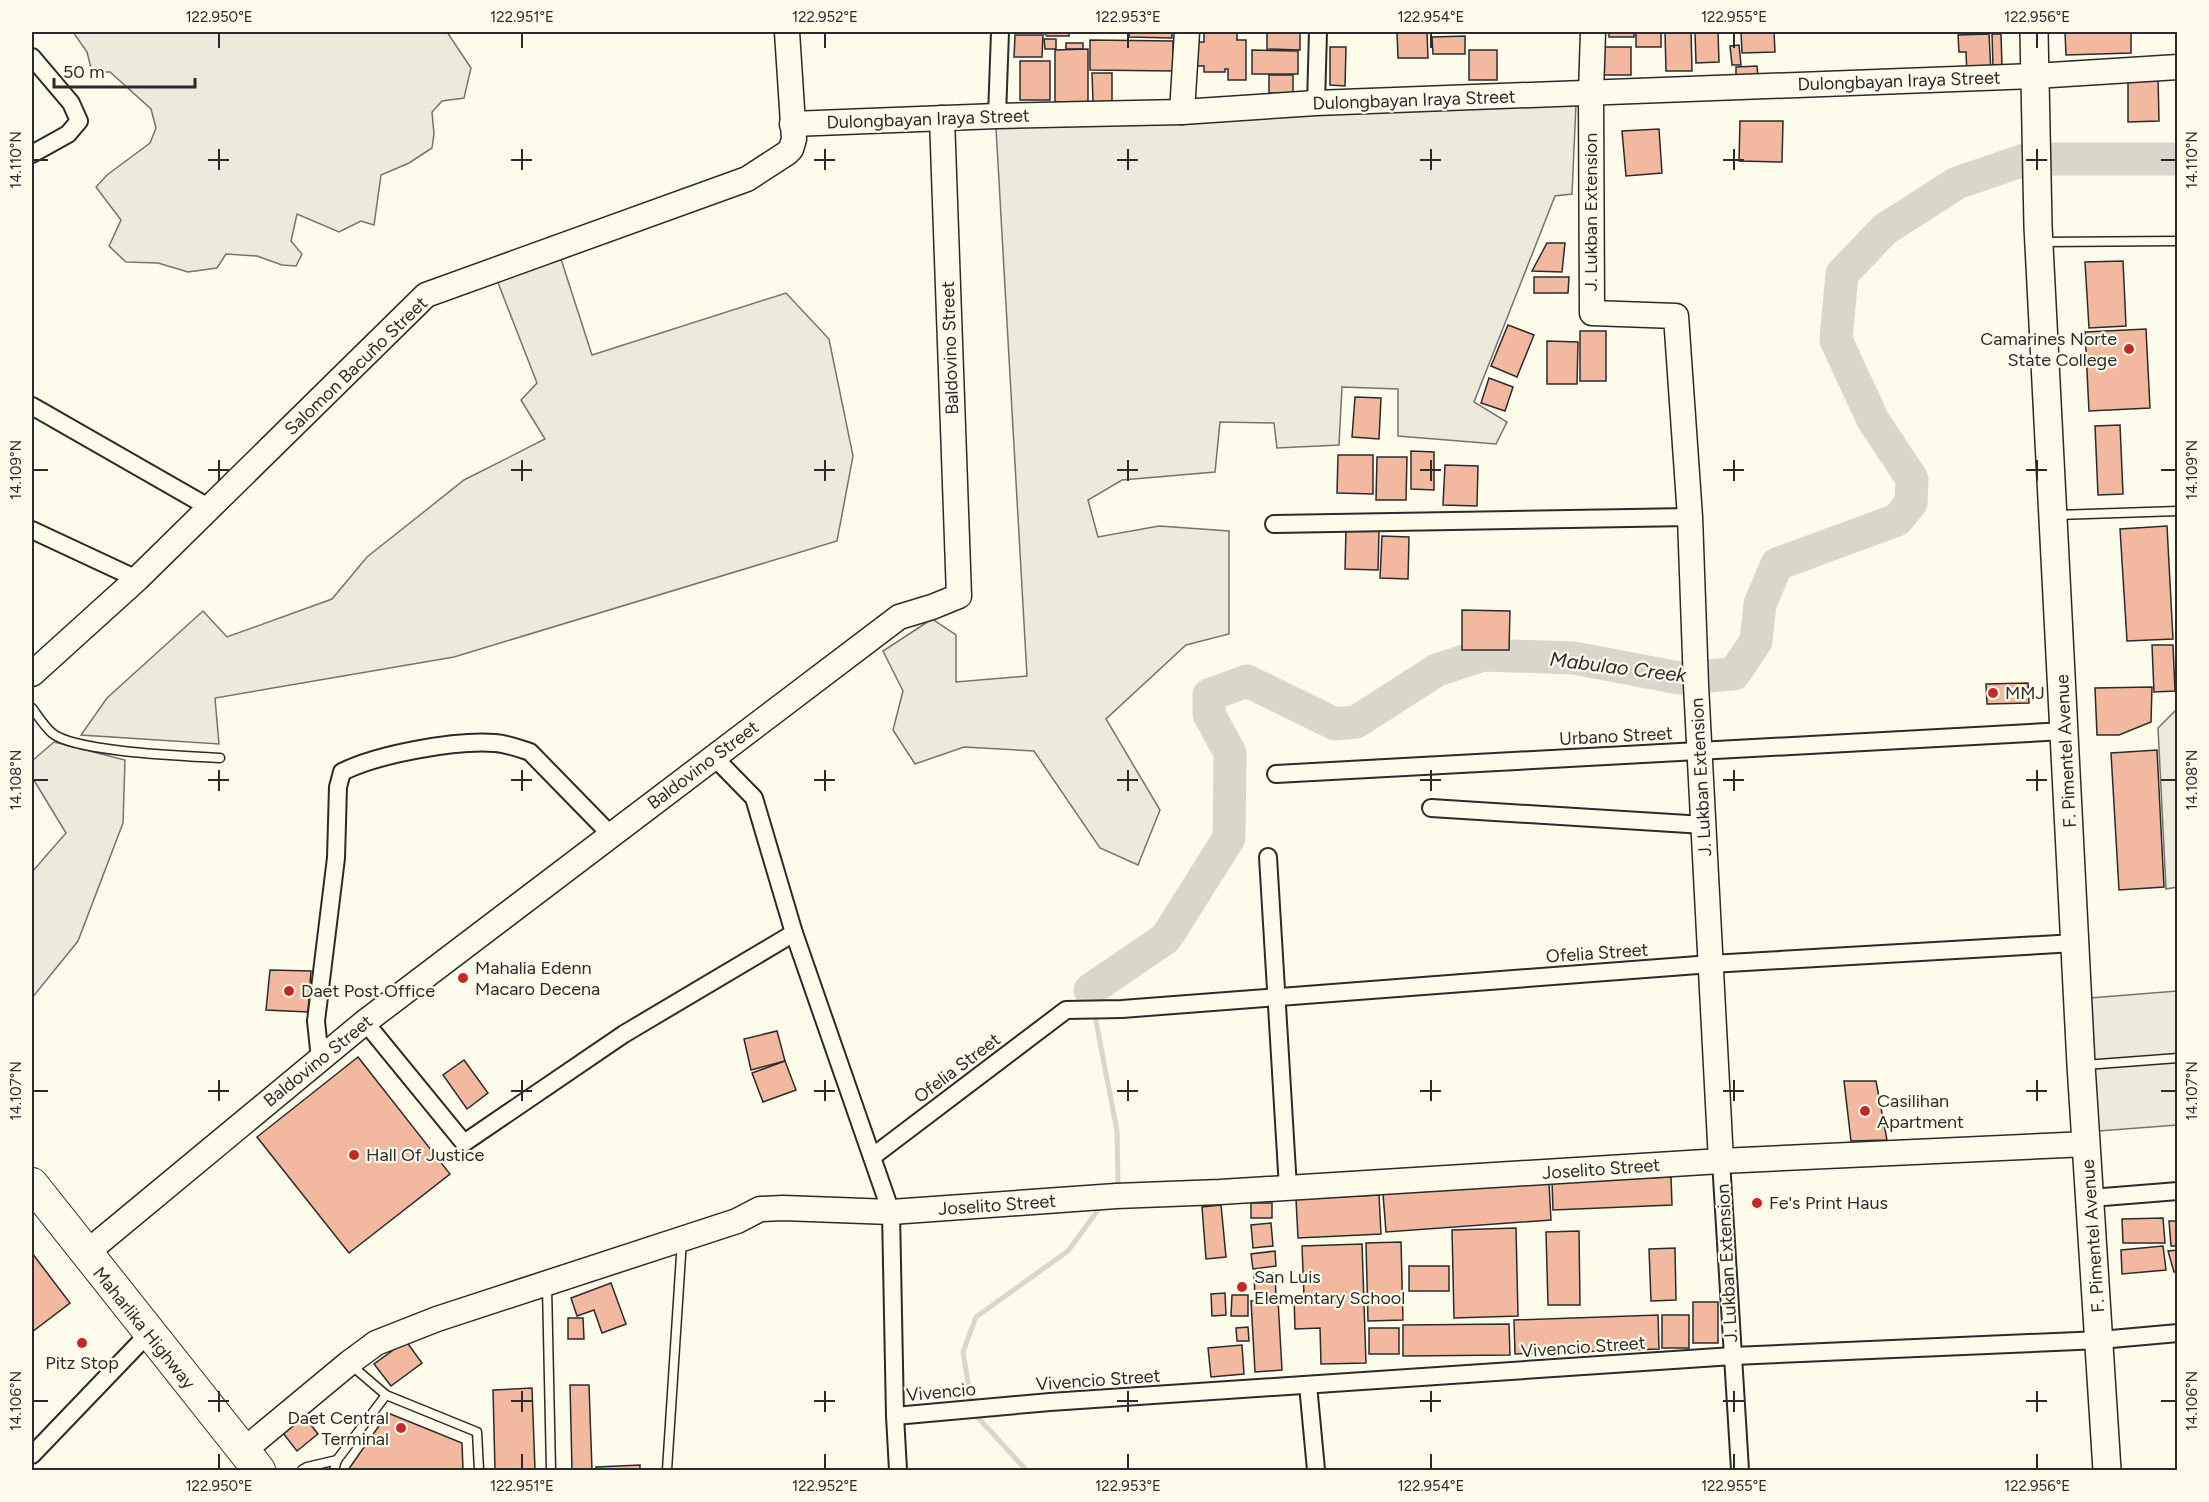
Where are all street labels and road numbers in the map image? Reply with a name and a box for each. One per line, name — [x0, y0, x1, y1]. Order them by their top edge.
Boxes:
street label: Dulongbayan Iraya Street — [1797, 66, 2001, 96]
street label: Dulongbayan Iraya Street — [1312, 85, 1516, 115]
street label: Dulongbayan Iraya Street — [826, 104, 1030, 134]
street label: J. Lukban Extension — [1580, 133, 1602, 291]
street label: Baldovino Street — [937, 281, 963, 415]
street label: Salomon Bacuño Street — [280, 292, 432, 440]
street label: F. Pimentel Avenue — [2051, 674, 2081, 828]
street label: J. Lukban Extension — [1686, 697, 1716, 857]
street label: Baldovino Street — [643, 716, 763, 814]
street label: Urbano Street — [1559, 722, 1674, 750]
street label: Ofelia Street — [1545, 938, 1649, 968]
street label: Baldovino Street — [259, 1010, 377, 1112]
street label: Ofelia Street — [909, 1028, 1005, 1108]
street label: Joselito Street — [1541, 1154, 1661, 1184]
street label: F. Pimentel Avenue — [2077, 1158, 2109, 1313]
street label: J. Lukban Extension — [1712, 1183, 1742, 1343]
street label: Joselito Street — [937, 1190, 1057, 1220]
street label: Maharlika Highway — [88, 1263, 200, 1394]
street label: Vivencio Street — [1520, 1332, 1646, 1362]
street label: Vivencio Street — [1035, 1365, 1161, 1395]
street label: Vivencio — [905, 1378, 977, 1406]

